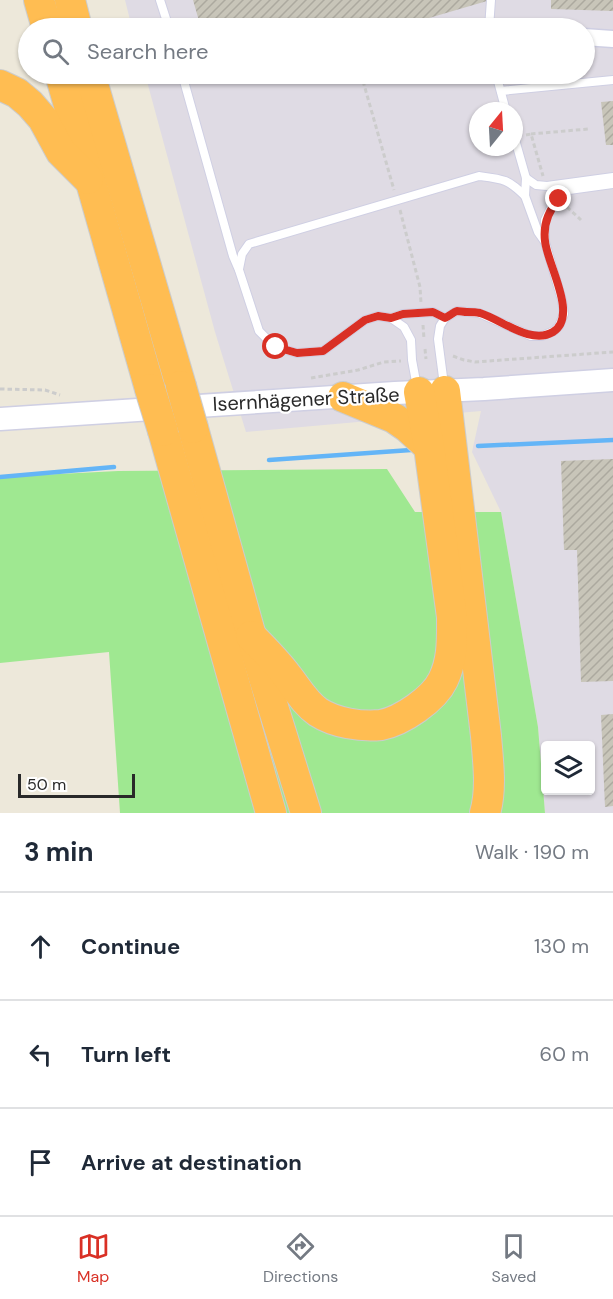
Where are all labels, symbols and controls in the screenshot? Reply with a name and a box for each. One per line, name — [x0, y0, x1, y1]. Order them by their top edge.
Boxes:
search box — [18, 18, 595, 84]
icon: search — [39, 35, 72, 68]
text: Search here — [87, 37, 208, 66]
north arrow — [469, 102, 523, 156]
route end — [545, 185, 571, 211]
route start — [262, 333, 288, 359]
street label: Isernhägener Straße — [212, 381, 400, 417]
map controls — [541, 741, 595, 795]
button: layers — [541, 741, 595, 795]
scale bar — [18, 771, 135, 798]
text: 50 m — [27, 774, 66, 795]
text: 3 min — [24, 835, 93, 869]
text: Walk · 190 m — [475, 839, 589, 865]
icon: ahead — [24, 930, 57, 963]
text: Continue — [81, 932, 180, 961]
text: 130 m — [534, 933, 589, 959]
icon: left — [24, 1038, 57, 1071]
text: Turn left — [81, 1040, 171, 1069]
text: 60 m — [540, 1041, 589, 1067]
icon: arrive — [24, 1146, 57, 1179]
text: Arrive at destination — [81, 1148, 302, 1177]
tab: Map — [77, 1230, 110, 1287]
tab: Directions — [263, 1230, 338, 1287]
tab: Saved — [492, 1230, 536, 1287]

